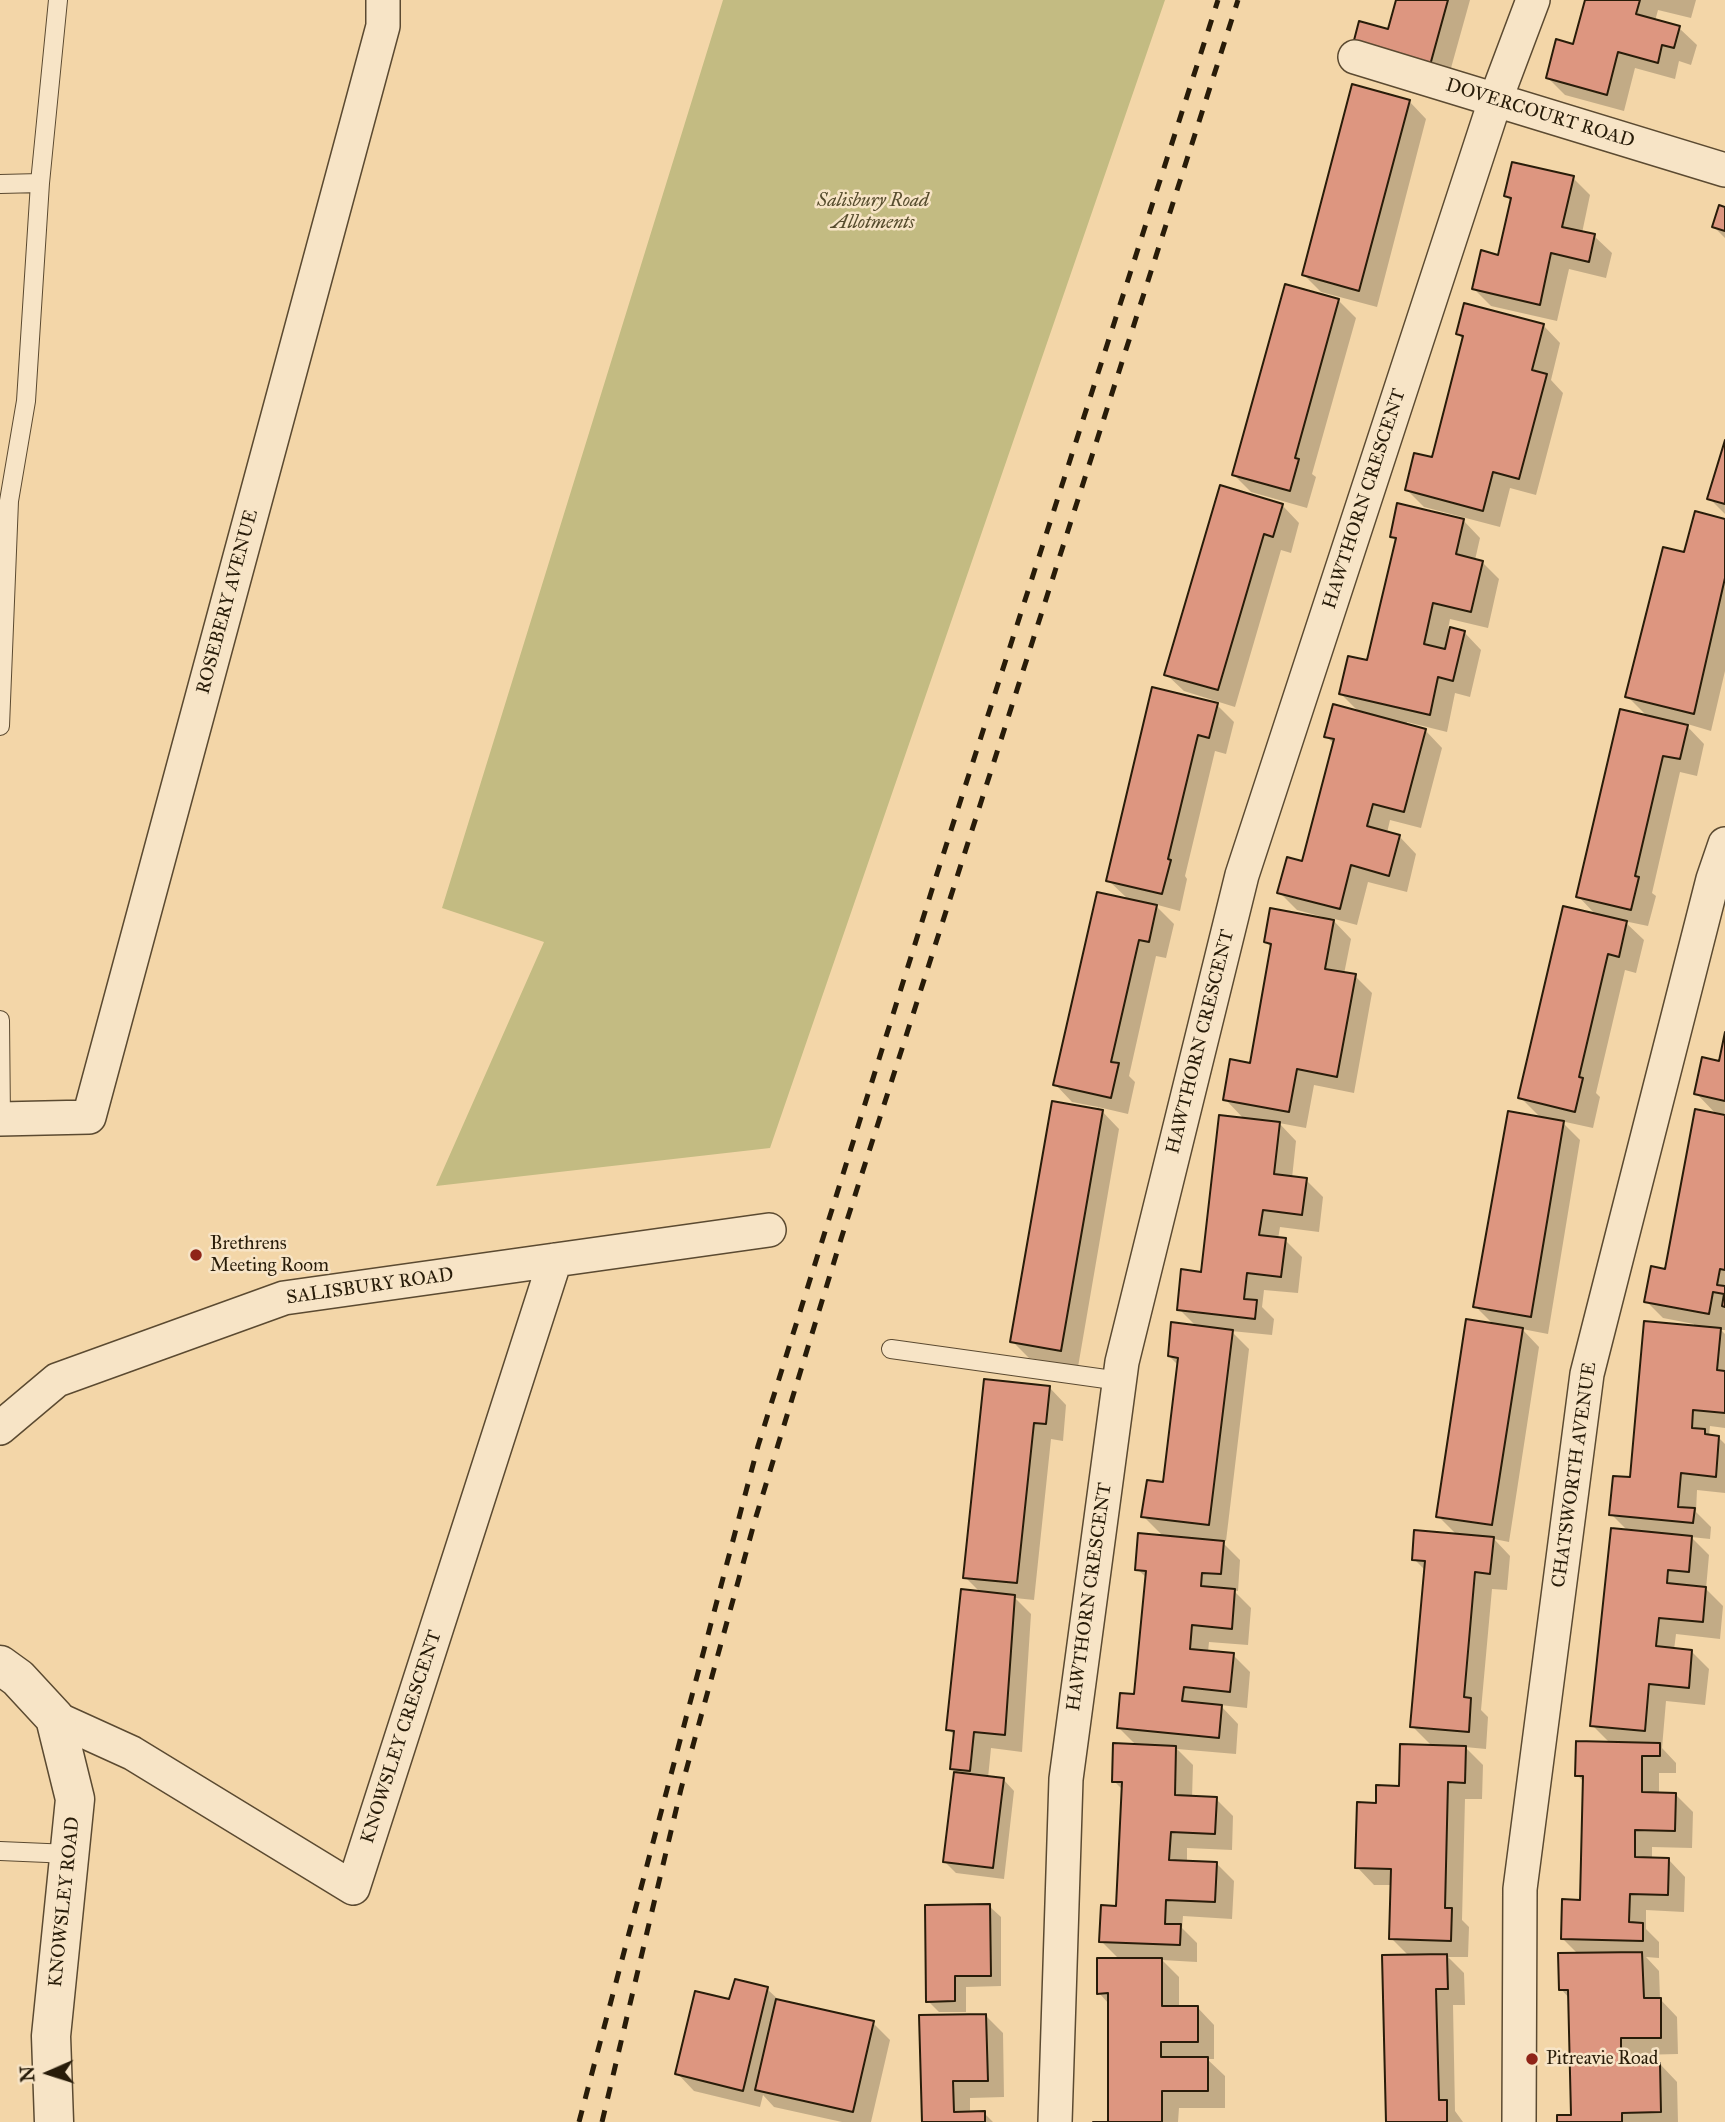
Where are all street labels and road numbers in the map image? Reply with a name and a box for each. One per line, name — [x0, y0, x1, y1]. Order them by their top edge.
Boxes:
street label: DOVERCOURT ROAD — [1443, 74, 1637, 154]
street label: HAWTHORN CRESCENT — [1319, 386, 1411, 612]
street label: ROSEBERY AVENUE — [192, 507, 264, 697]
street label: HAWTHORN CRESCENT — [1162, 928, 1240, 1156]
street label: SALISBURY ROAD — [285, 1264, 455, 1310]
street label: CHATSWORTH AVENUE — [1548, 1361, 1602, 1589]
street label: HAWTHORN CRESCENT — [1063, 1481, 1117, 1713]
street label: KNOWSLEY CRESCENT — [357, 1628, 447, 1846]
street label: KNOWSLEY ROAD — [45, 1816, 85, 1988]

